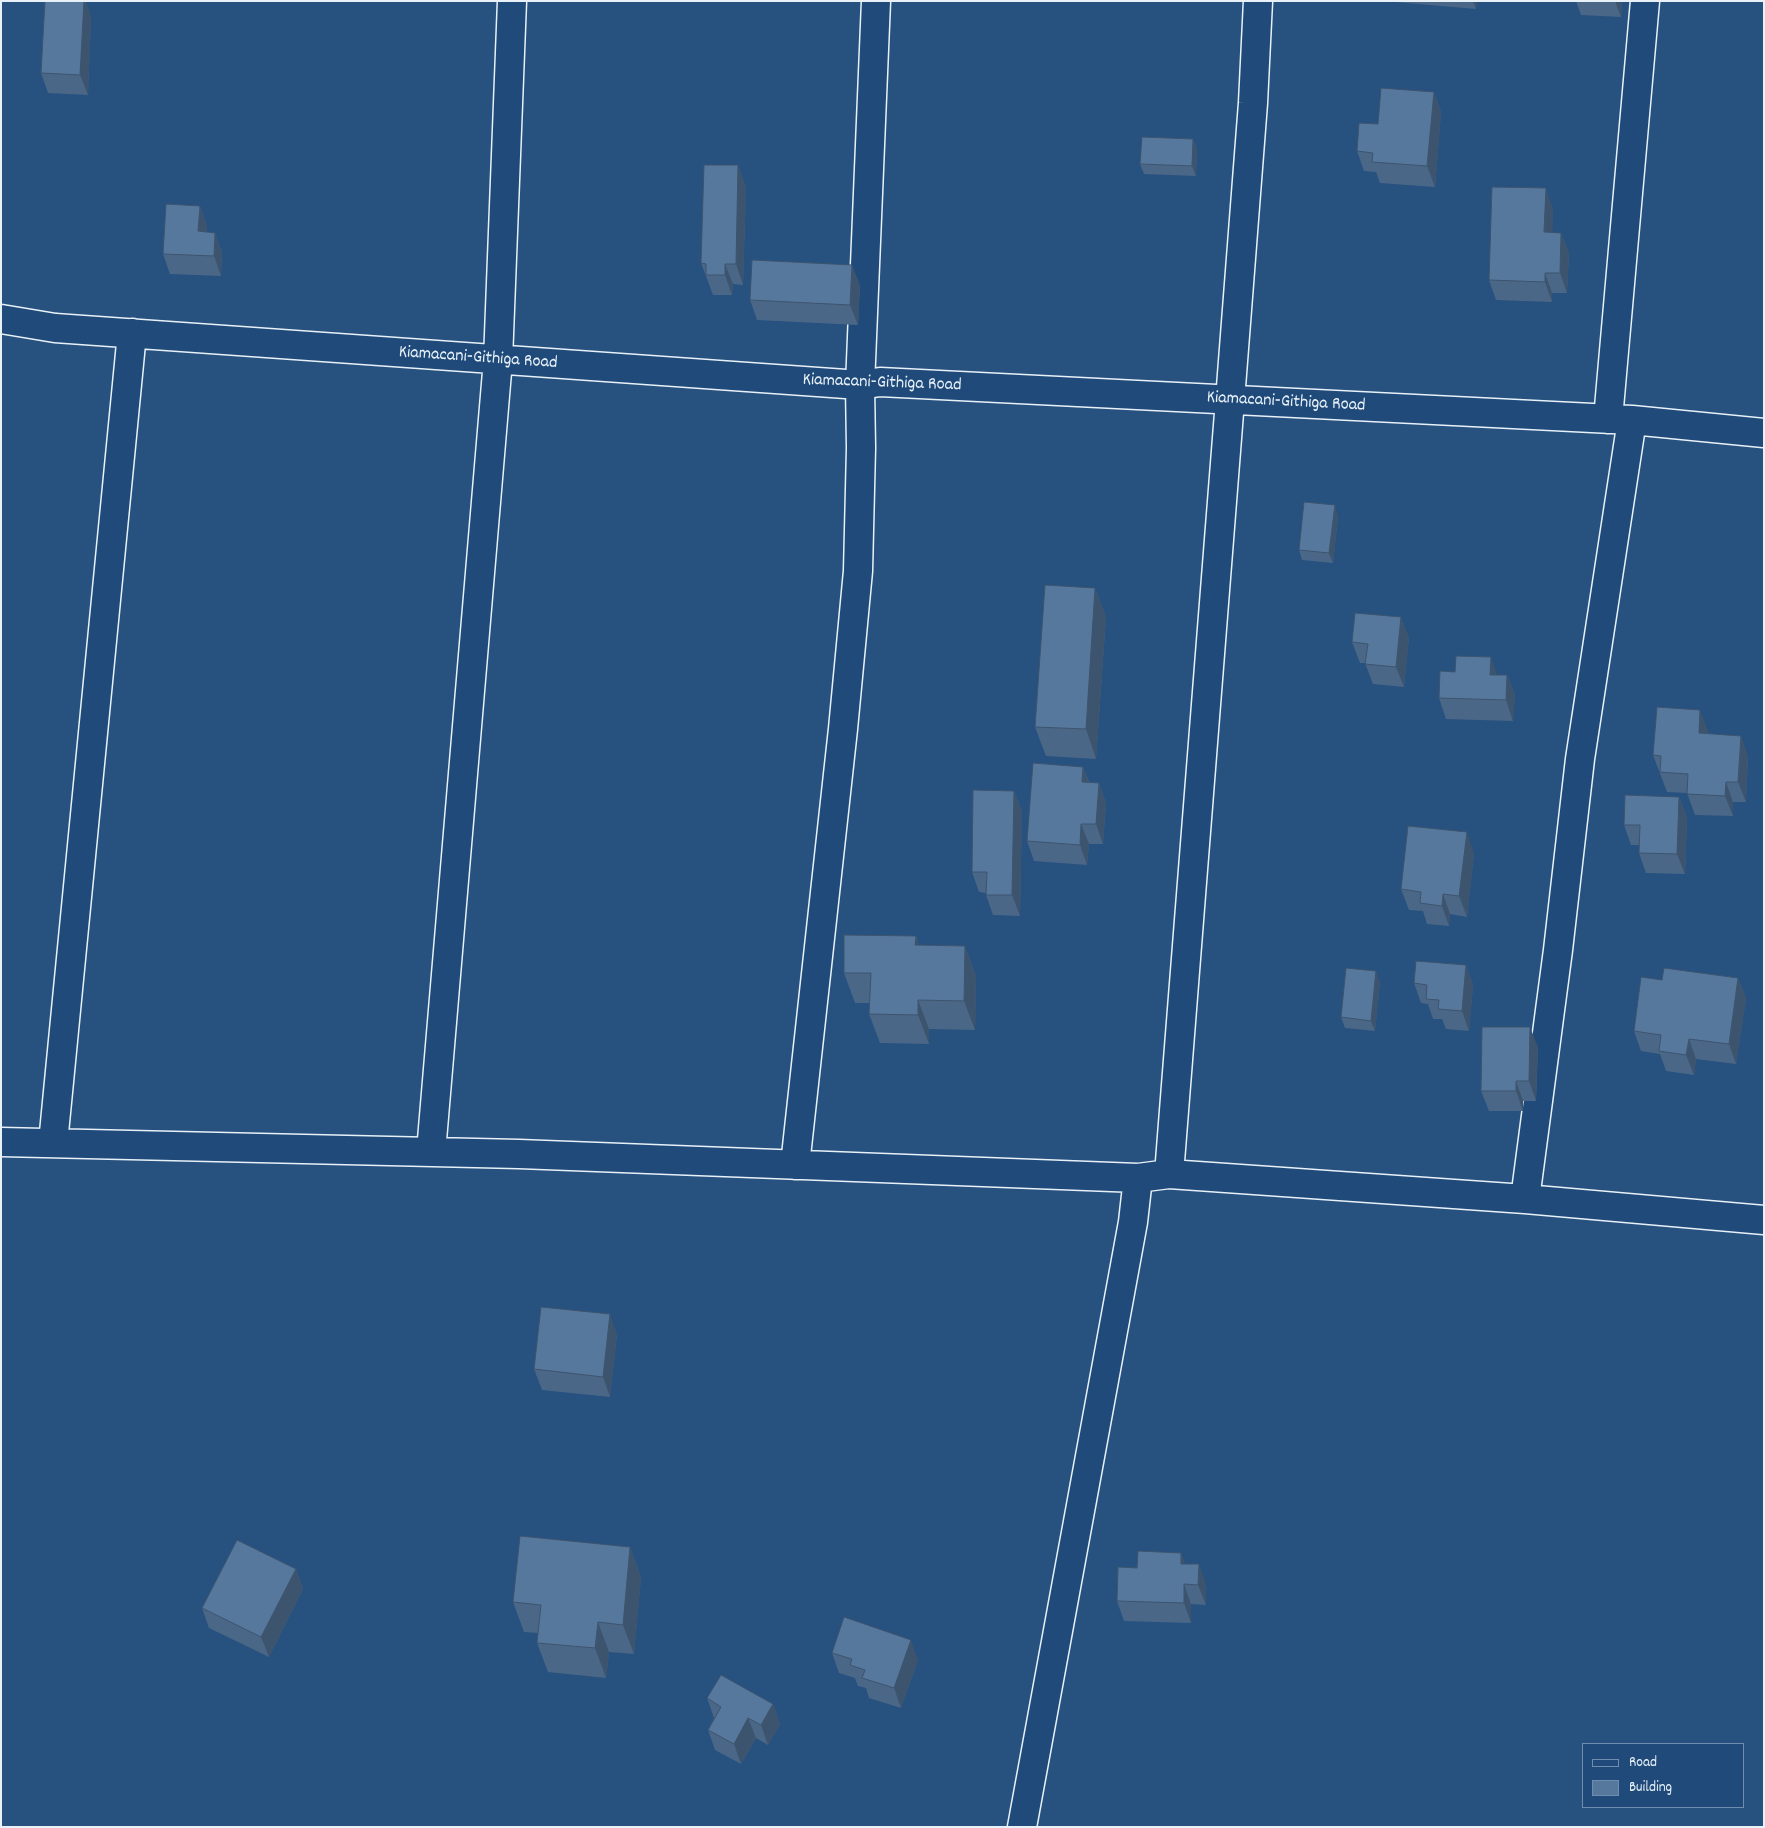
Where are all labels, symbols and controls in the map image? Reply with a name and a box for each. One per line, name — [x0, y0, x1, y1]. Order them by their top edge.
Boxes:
street label: Kiamacani-Githiga Road — [398, 343, 558, 375]
street label: Kiamacani-Githiga Road — [802, 370, 962, 398]
street label: Kiamacani-Githiga Road — [1206, 388, 1366, 418]
legend — [1582, 1743, 1745, 1808]
text: Road — [1629, 1752, 1657, 1774]
text: Building — [1629, 1777, 1672, 1799]

